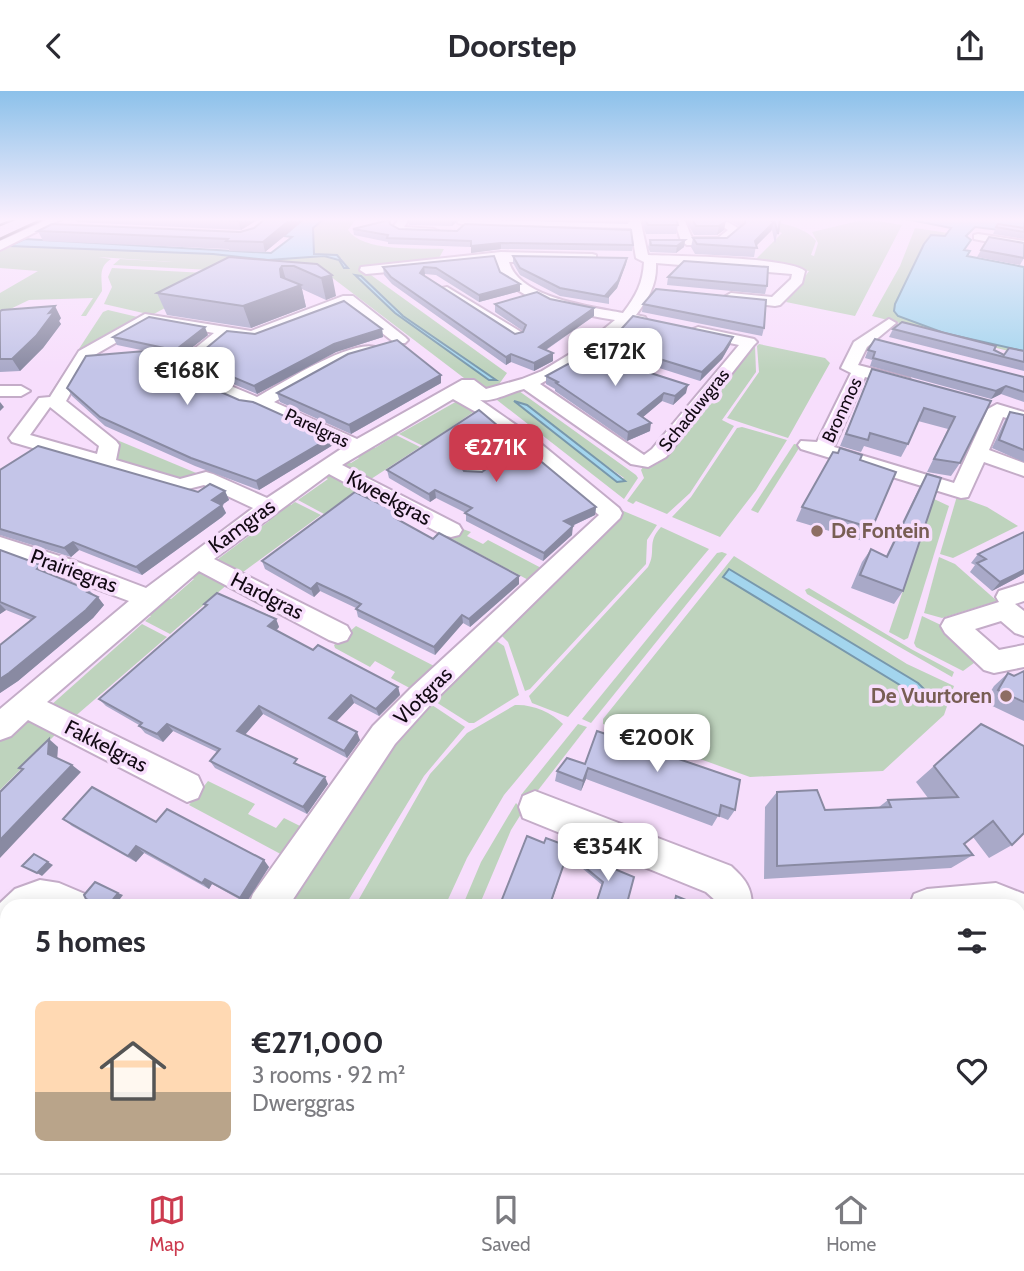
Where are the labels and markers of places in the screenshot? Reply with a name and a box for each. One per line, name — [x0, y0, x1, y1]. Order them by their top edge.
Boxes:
pin: €172K — [566, 329, 664, 388]
pin: €168K — [138, 347, 236, 407]
pin: €271K — [447, 425, 545, 484]
place label: De Fontein — [831, 518, 930, 543]
marker: De Fontein — [809, 523, 825, 539]
place label: De Vuurtoren — [871, 683, 992, 708]
marker: De Vuurtoren — [998, 688, 1014, 704]
pin: €200K — [608, 715, 706, 774]
pin: €354K — [559, 823, 657, 883]

